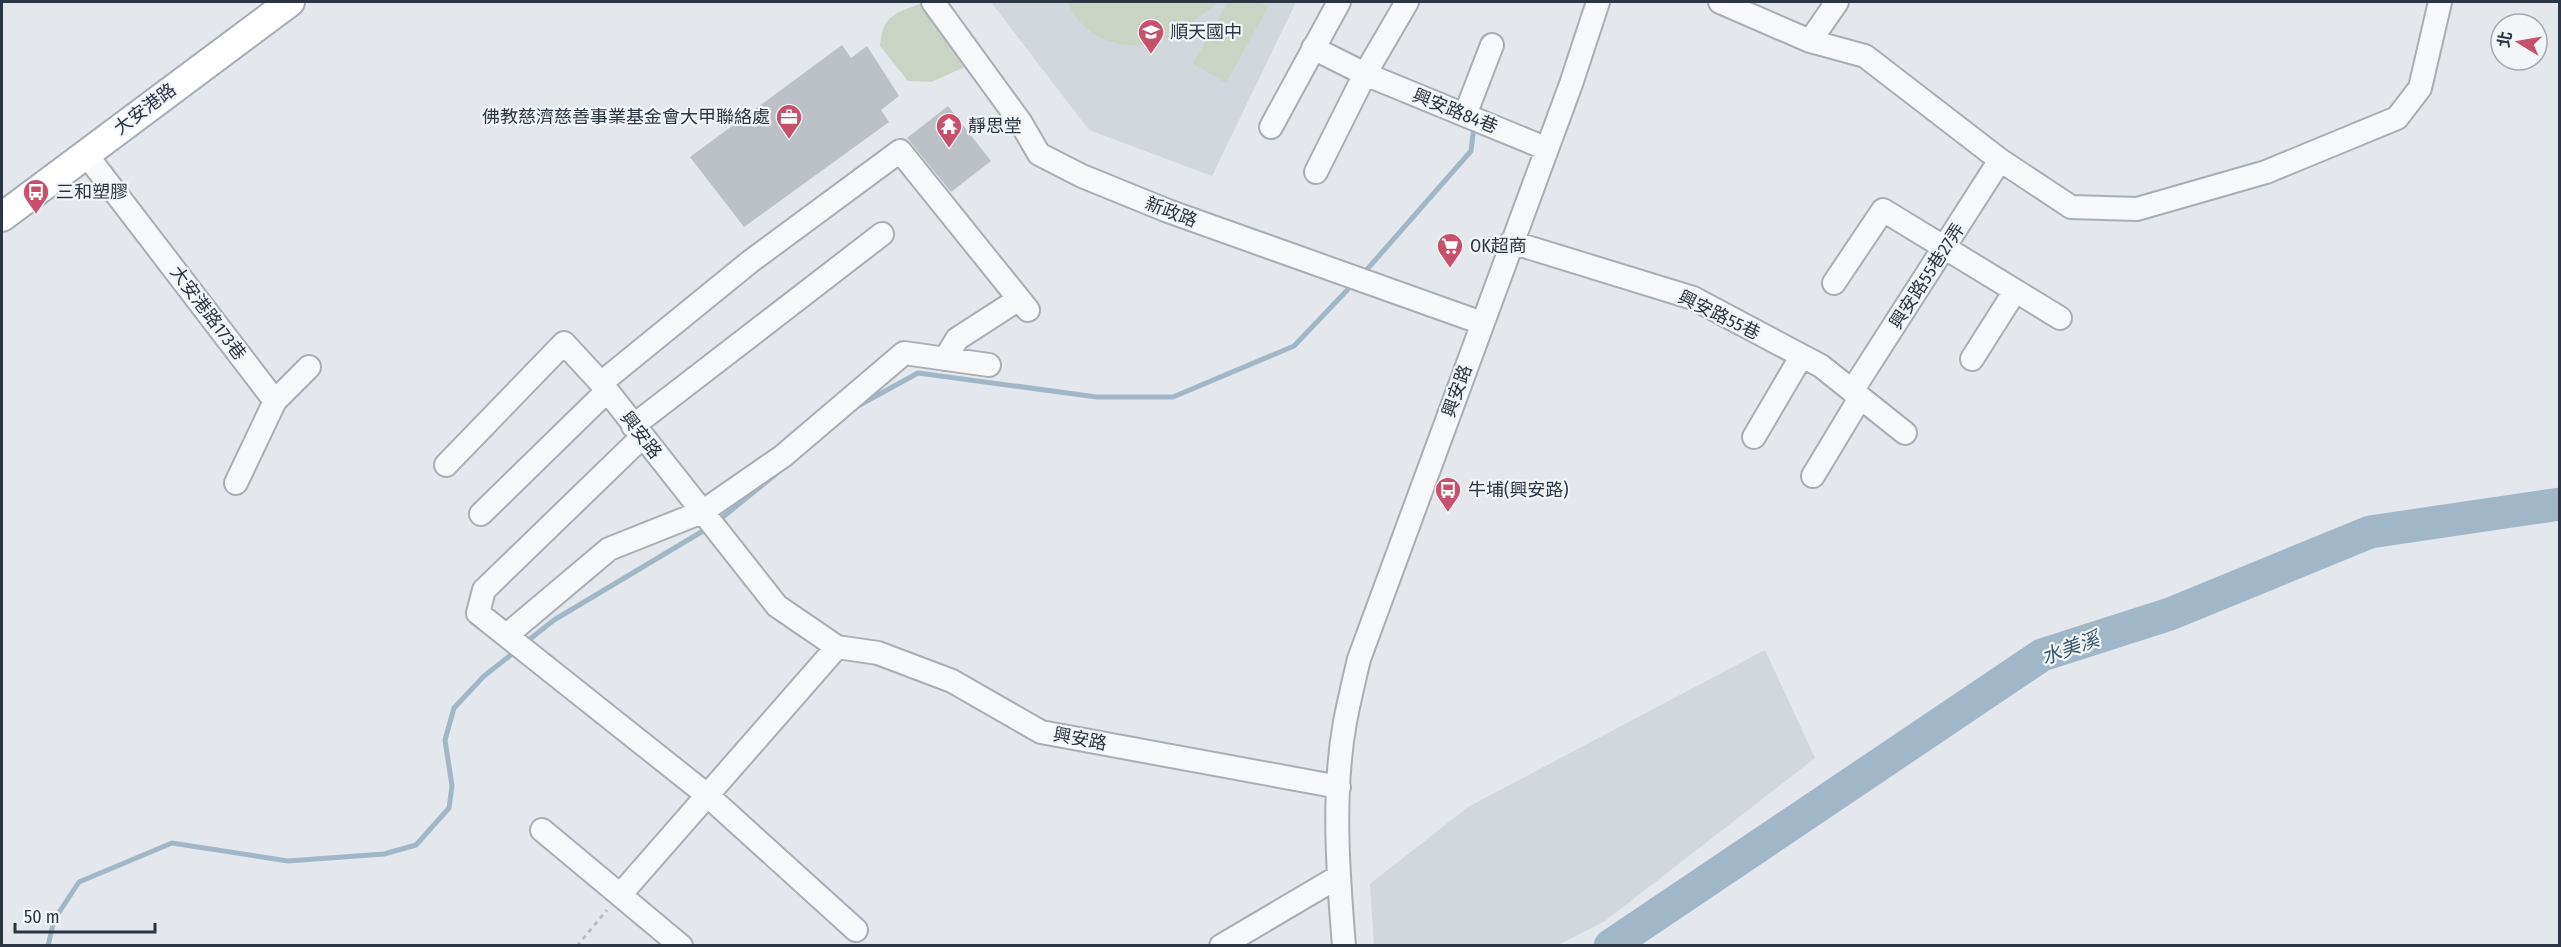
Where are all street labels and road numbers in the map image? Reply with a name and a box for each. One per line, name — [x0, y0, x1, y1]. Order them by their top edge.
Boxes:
street label: 大安港路 — [110, 79, 180, 139]
street label: 興安路84巷 — [1409, 84, 1501, 138]
street label: 新政路 — [1142, 192, 1200, 232]
street label: 興安路55巷27弄 — [1885, 219, 1969, 333]
street label: 大安港路173巷 — [165, 262, 251, 364]
street label: 興安路55巷 — [1674, 286, 1764, 344]
street label: 興安路 — [1437, 362, 1477, 420]
street label: 興安路 — [616, 407, 666, 463]
street label: 興安路 — [1051, 723, 1109, 755]

